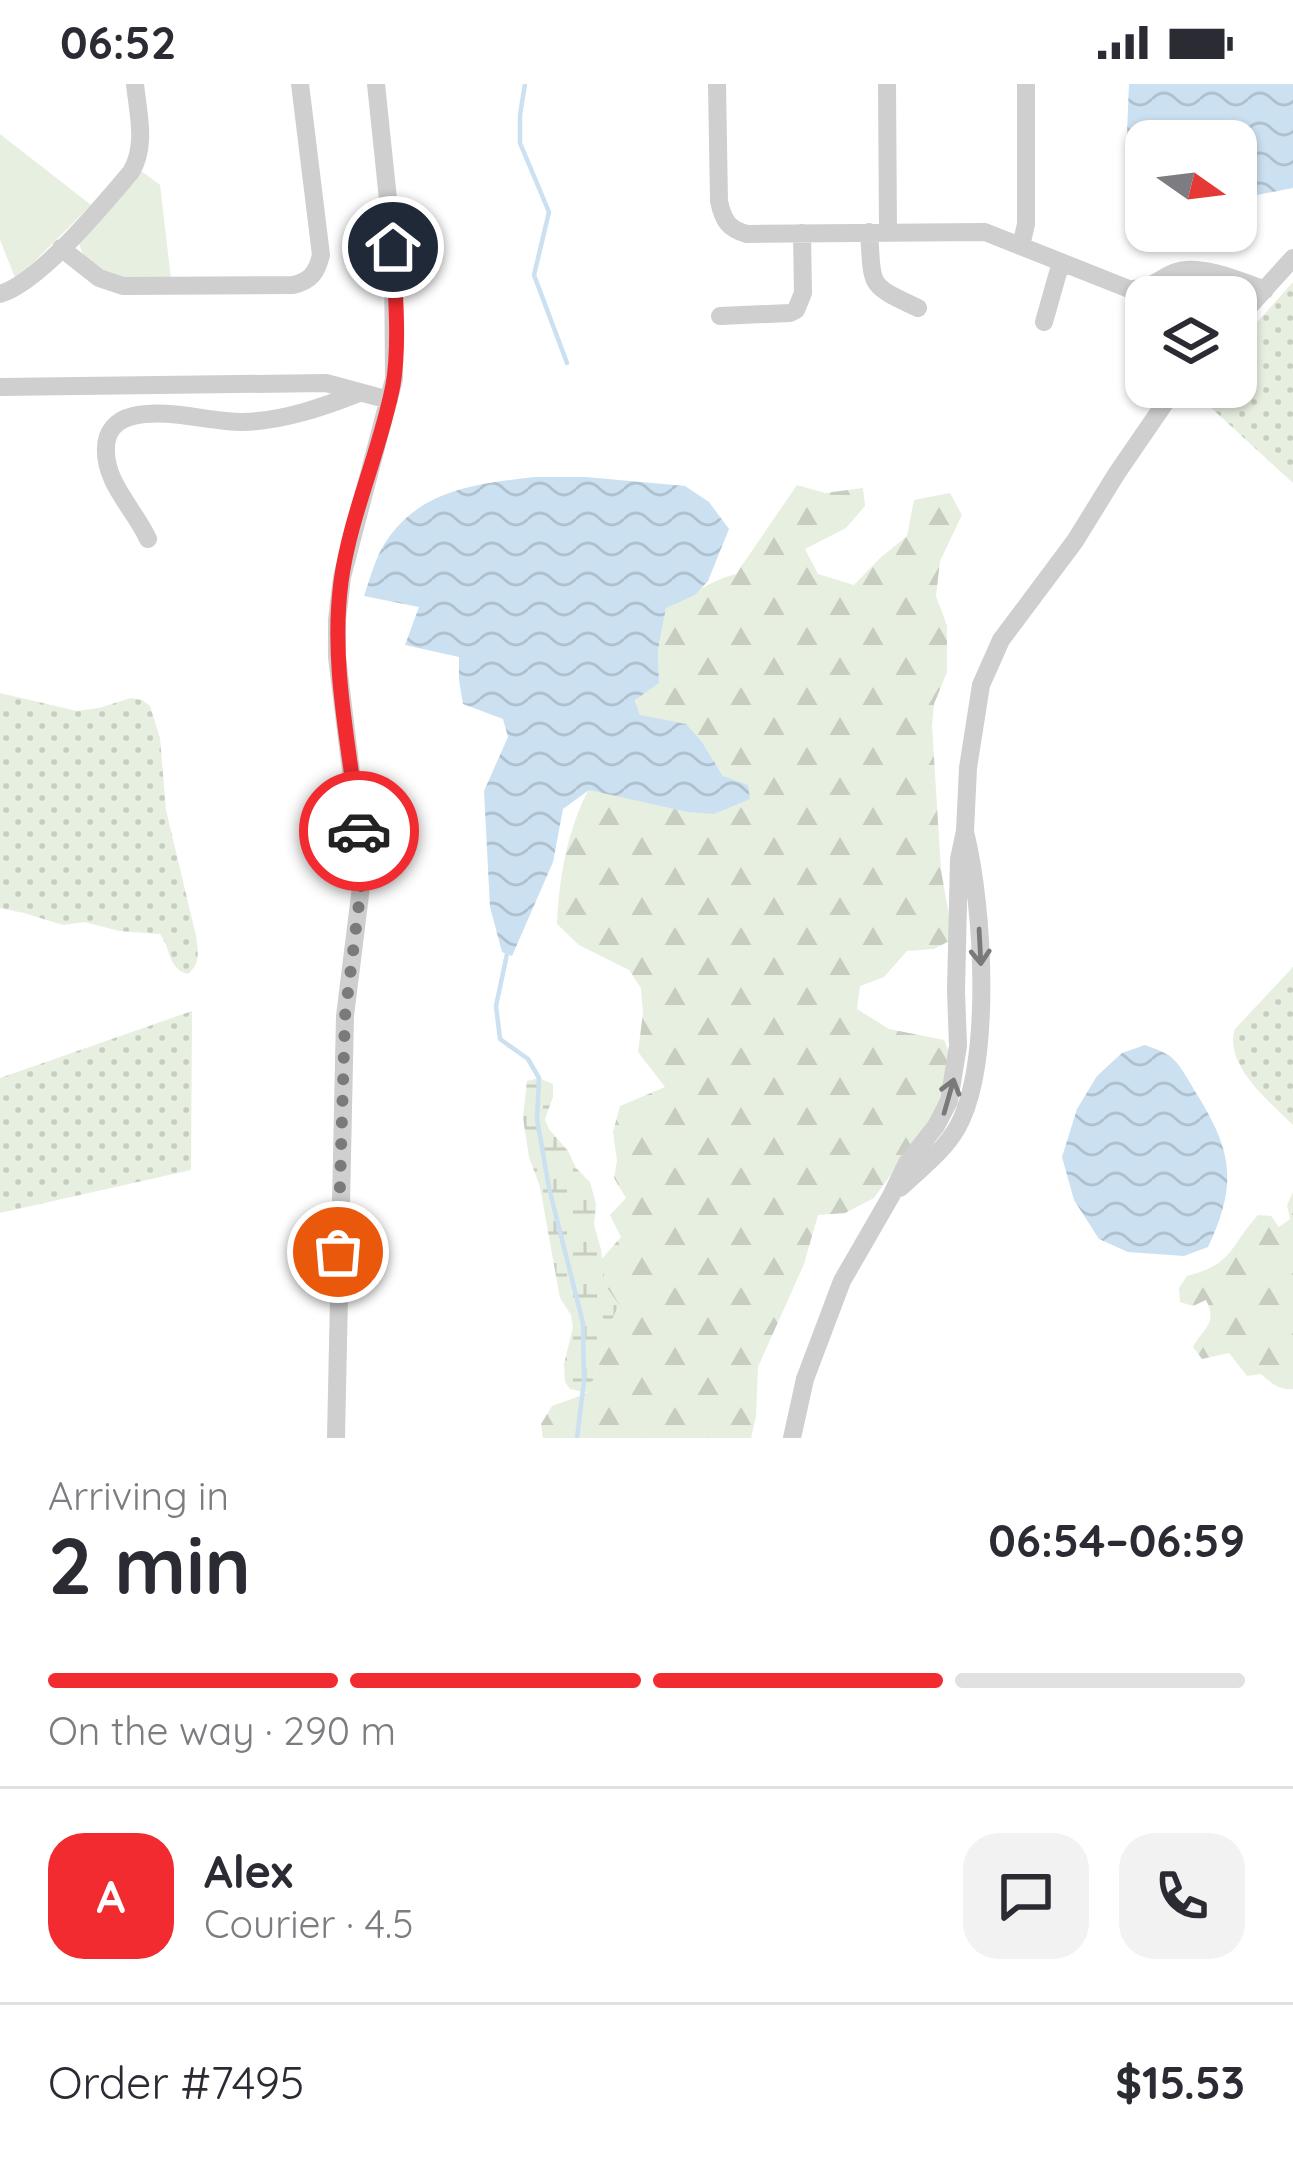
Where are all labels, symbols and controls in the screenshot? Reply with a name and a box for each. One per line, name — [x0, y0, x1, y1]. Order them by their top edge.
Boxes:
text: 06:52 — [60, 14, 176, 70]
north arrow — [1125, 120, 1257, 252]
map controls — [1125, 120, 1257, 408]
pin — [342, 196, 444, 298]
icon: home — [360, 214, 426, 280]
button: layers — [1125, 276, 1257, 408]
courier — [299, 771, 419, 891]
icon: car — [326, 798, 392, 864]
one-way arrow — [969, 927, 992, 966]
one-way arrow — [939, 1078, 961, 1116]
pin — [287, 1201, 389, 1303]
icon: bag — [305, 1219, 371, 1285]
text: Arriving in — [48, 1471, 229, 1520]
text: 06:54–06:59 — [988, 1512, 1245, 1568]
text: 2 min — [48, 1516, 251, 1614]
text: On the way · 290 m — [48, 1706, 396, 1755]
button: chat — [963, 1833, 1089, 1959]
button: phone — [1119, 1833, 1245, 1959]
text: Alex — [204, 1843, 293, 1899]
text: A — [97, 1868, 125, 1924]
text: Courier · 4.5 — [204, 1899, 413, 1948]
text: Order #7495 — [48, 2054, 304, 2110]
text: $15.53 — [1115, 2054, 1245, 2110]

